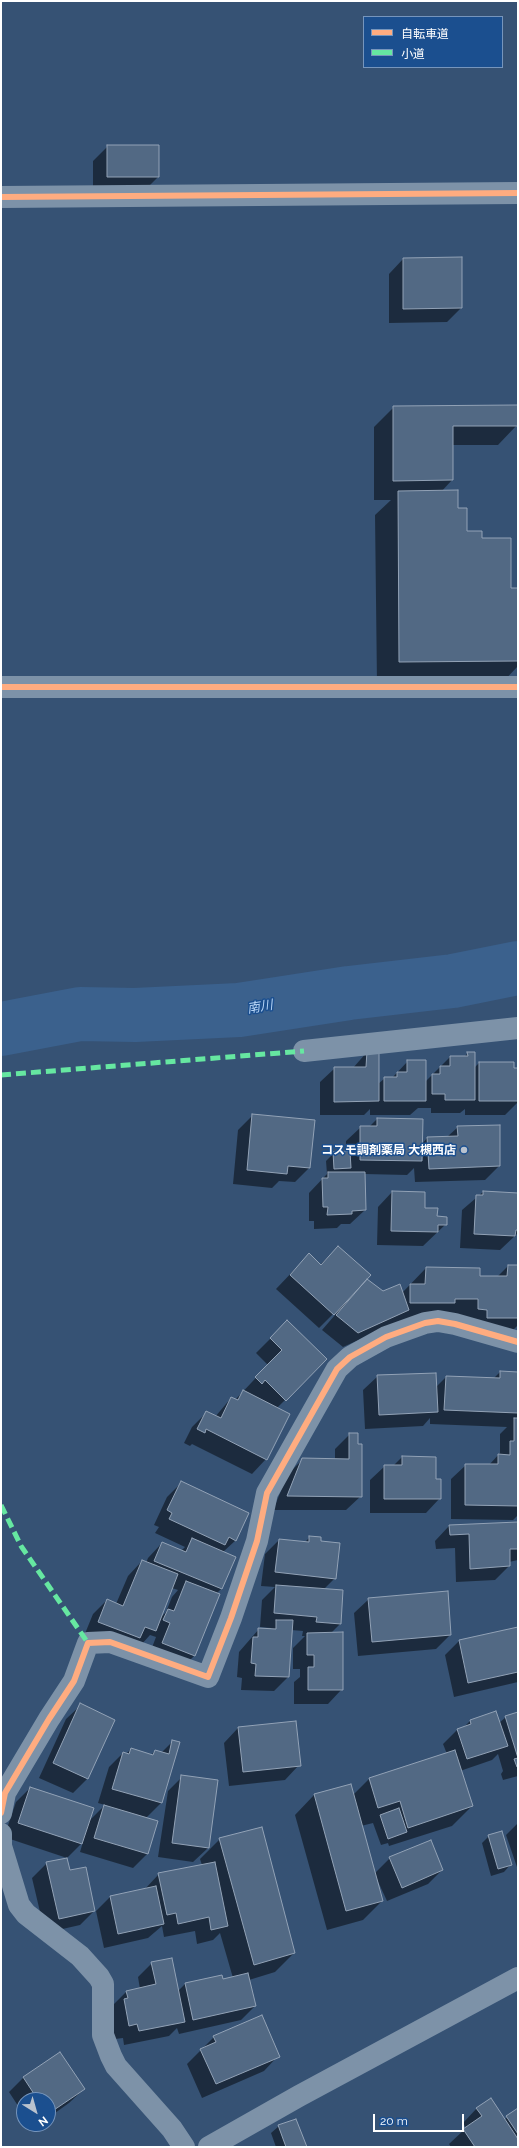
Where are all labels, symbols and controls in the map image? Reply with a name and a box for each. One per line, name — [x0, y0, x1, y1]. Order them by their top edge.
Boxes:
legend — [363, 16, 503, 68]
text: 自転車道 — [401, 27, 449, 41]
text: 小道 — [401, 47, 425, 61]
water label: 南川 — [246, 997, 274, 1017]
place label: コスモ調剤薬局 大槻西店 — [321, 1143, 456, 1157]
marker: コスモ調剤薬局 大槻西店 — [459, 1145, 469, 1155]
north arrow — [16, 2092, 56, 2132]
scale bar — [375, 2106, 466, 2132]
text: N — [36, 2113, 50, 2129]
text: 20 m — [380, 2114, 408, 2128]

